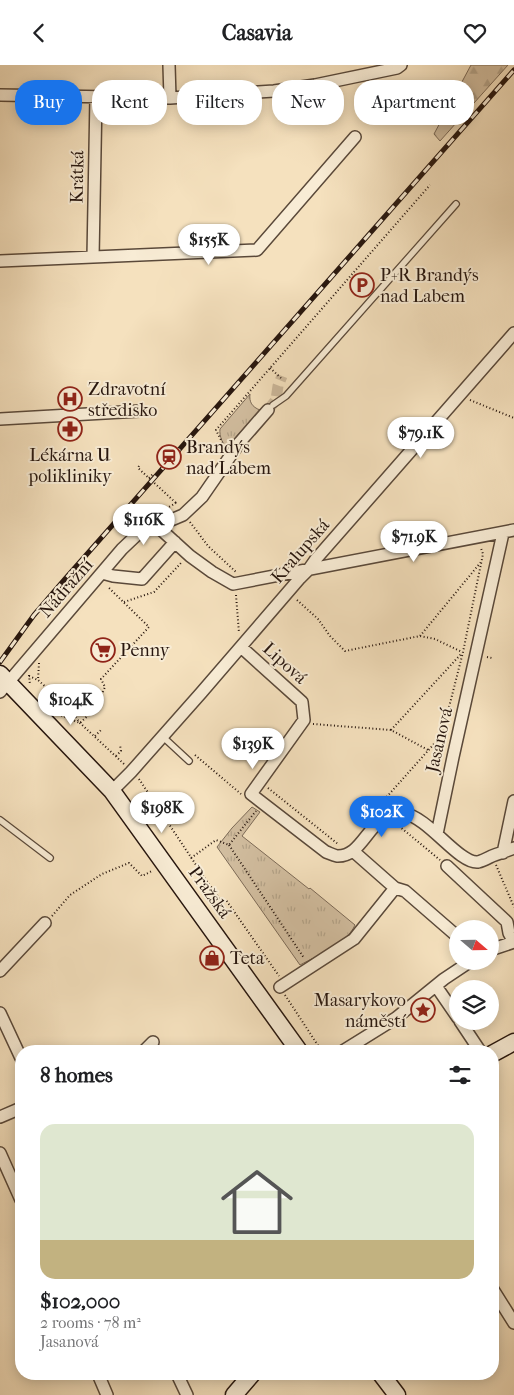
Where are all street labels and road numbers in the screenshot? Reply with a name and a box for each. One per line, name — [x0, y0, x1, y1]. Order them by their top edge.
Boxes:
street label: Krátká — [67, 150, 88, 204]
street label: Kralupská — [267, 514, 334, 588]
street label: Nádražní — [35, 554, 98, 622]
street label: Lipová — [258, 638, 311, 689]
street label: Jasanová — [421, 705, 457, 777]
street label: Pražská — [184, 862, 236, 923]

